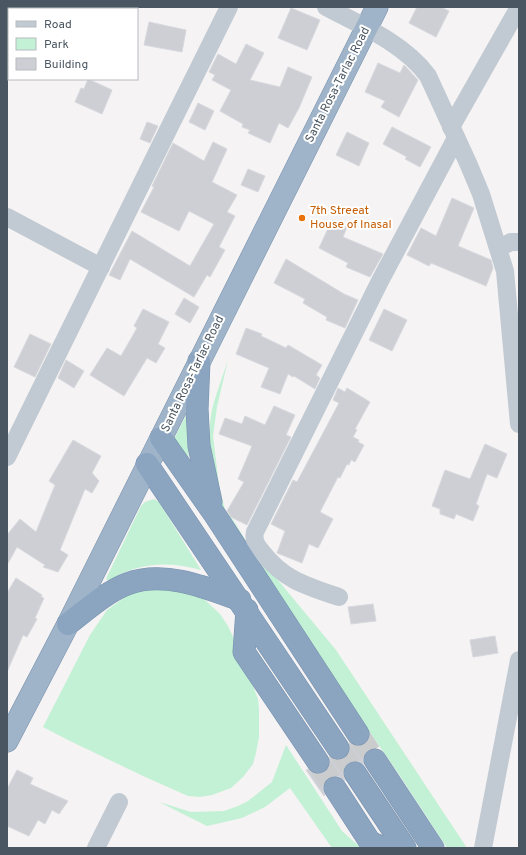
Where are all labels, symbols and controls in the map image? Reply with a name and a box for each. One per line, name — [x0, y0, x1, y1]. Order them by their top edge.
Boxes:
legend — [8, 8, 138, 80]
text: Road — [44, 17, 72, 33]
street label: Santa Rosa-Tarlac Road — [302, 25, 374, 145]
text: Park — [44, 37, 69, 53]
text: Building — [44, 57, 88, 73]
place label: 7th Streeat House of Inasal — [310, 203, 392, 233]
marker: 7th Streeat House of Inasal — [297, 213, 307, 223]
street label: Santa Rosa-Tarlac Road — [158, 313, 228, 435]

